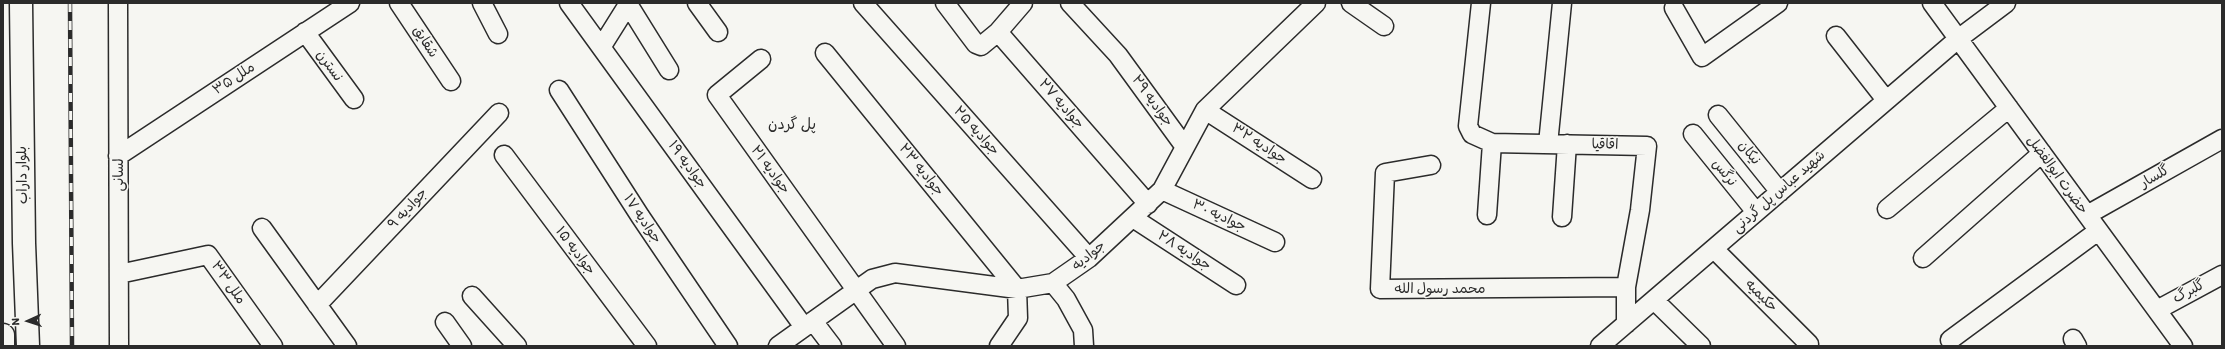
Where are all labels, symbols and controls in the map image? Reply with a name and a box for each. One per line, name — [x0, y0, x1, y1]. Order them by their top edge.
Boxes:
street label: شقایق — [409, 23, 441, 61]
street label: نسترن — [312, 47, 346, 85]
street label: ملل ۳۵ — [210, 59, 258, 99]
street label: جوادیه ۲۹ — [1128, 72, 1176, 130]
street label: جوادیه ۲۷ — [1035, 76, 1087, 132]
street label: جوادیه ۲۵ — [950, 103, 1002, 159]
district label: پل گردن — [768, 116, 816, 134]
street label: جوادیه ۳۲ — [1228, 120, 1290, 168]
street label: حضرت ابوالفضل — [2023, 132, 2091, 218]
street label: اقاقیا — [1591, 136, 1619, 154]
street label: جوادیه ۱۹ — [664, 138, 710, 192]
street label: نیکان — [1734, 138, 1764, 168]
street label: جوادیه ۲۳ — [895, 141, 947, 199]
street label: جوادیه ۲۱ — [747, 143, 793, 197]
street label: بلوار داراب — [14, 146, 32, 204]
street label: شهید عباس پل گردنی — [1729, 147, 1829, 237]
street label: نرگس — [1708, 156, 1740, 190]
street label: لسانی — [111, 158, 127, 192]
street label: گلسار — [2137, 162, 2173, 192]
street label: جوادیه ۹ — [385, 185, 431, 233]
street label: جوادیه ۱۷ — [619, 191, 665, 247]
street label: جوادیه ۳۰ — [1190, 196, 1248, 236]
street label: جوادیه ۱۵ — [551, 224, 599, 278]
street label: جوادیه ۲۸ — [1154, 227, 1214, 275]
street label: جوادیه — [1069, 238, 1109, 274]
street label: ملل ۳۳ — [207, 258, 249, 308]
street label: حکیمیه — [1741, 276, 1781, 316]
street label: گلبرگ — [2170, 277, 2208, 307]
street label: محمد رسول الله — [1395, 281, 1485, 297]
north arrow — [8, 301, 48, 341]
text: N — [9, 318, 22, 326]

